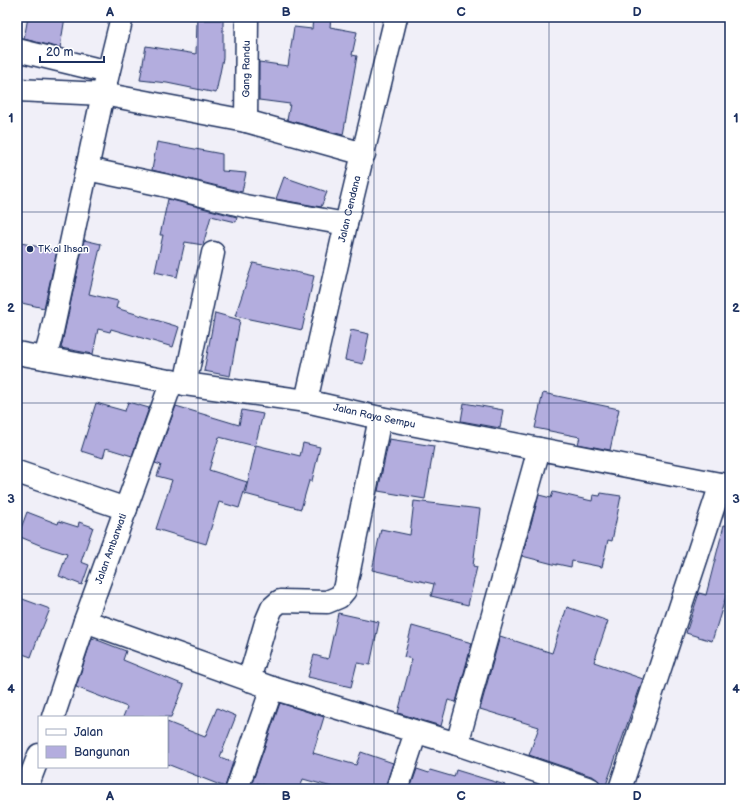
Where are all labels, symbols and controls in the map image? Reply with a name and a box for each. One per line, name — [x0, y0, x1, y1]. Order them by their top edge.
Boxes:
text: A — [105, 4, 114, 20]
text: B — [281, 4, 291, 20]
text: C — [456, 4, 466, 20]
text: D — [632, 4, 642, 20]
scale bar — [40, 38, 104, 64]
street label: Gang Randu — [240, 40, 253, 98]
text: 20 m — [46, 45, 73, 60]
text: 1 — [8, 110, 14, 126]
text: 1 — [733, 110, 739, 126]
street label: Jalan Cendana — [336, 174, 364, 243]
place label: TK al Ihsan — [38, 243, 89, 255]
marker: TK al Ihsan — [25, 244, 35, 254]
text: 2 — [7, 300, 15, 316]
text: 2 — [732, 300, 740, 316]
street label: Jalan Raya Sempu — [332, 401, 416, 431]
text: 3 — [7, 491, 15, 507]
text: 3 — [732, 491, 740, 507]
street label: Jalan Ambarwati — [93, 512, 129, 586]
text: 4 — [7, 681, 15, 697]
text: 4 — [732, 681, 740, 697]
legend — [38, 716, 168, 768]
text: Jalan — [74, 725, 103, 740]
text: Bangunan — [74, 745, 130, 760]
text: A — [105, 788, 114, 804]
text: B — [281, 788, 291, 804]
text: C — [456, 788, 466, 804]
text: D — [632, 788, 642, 804]

